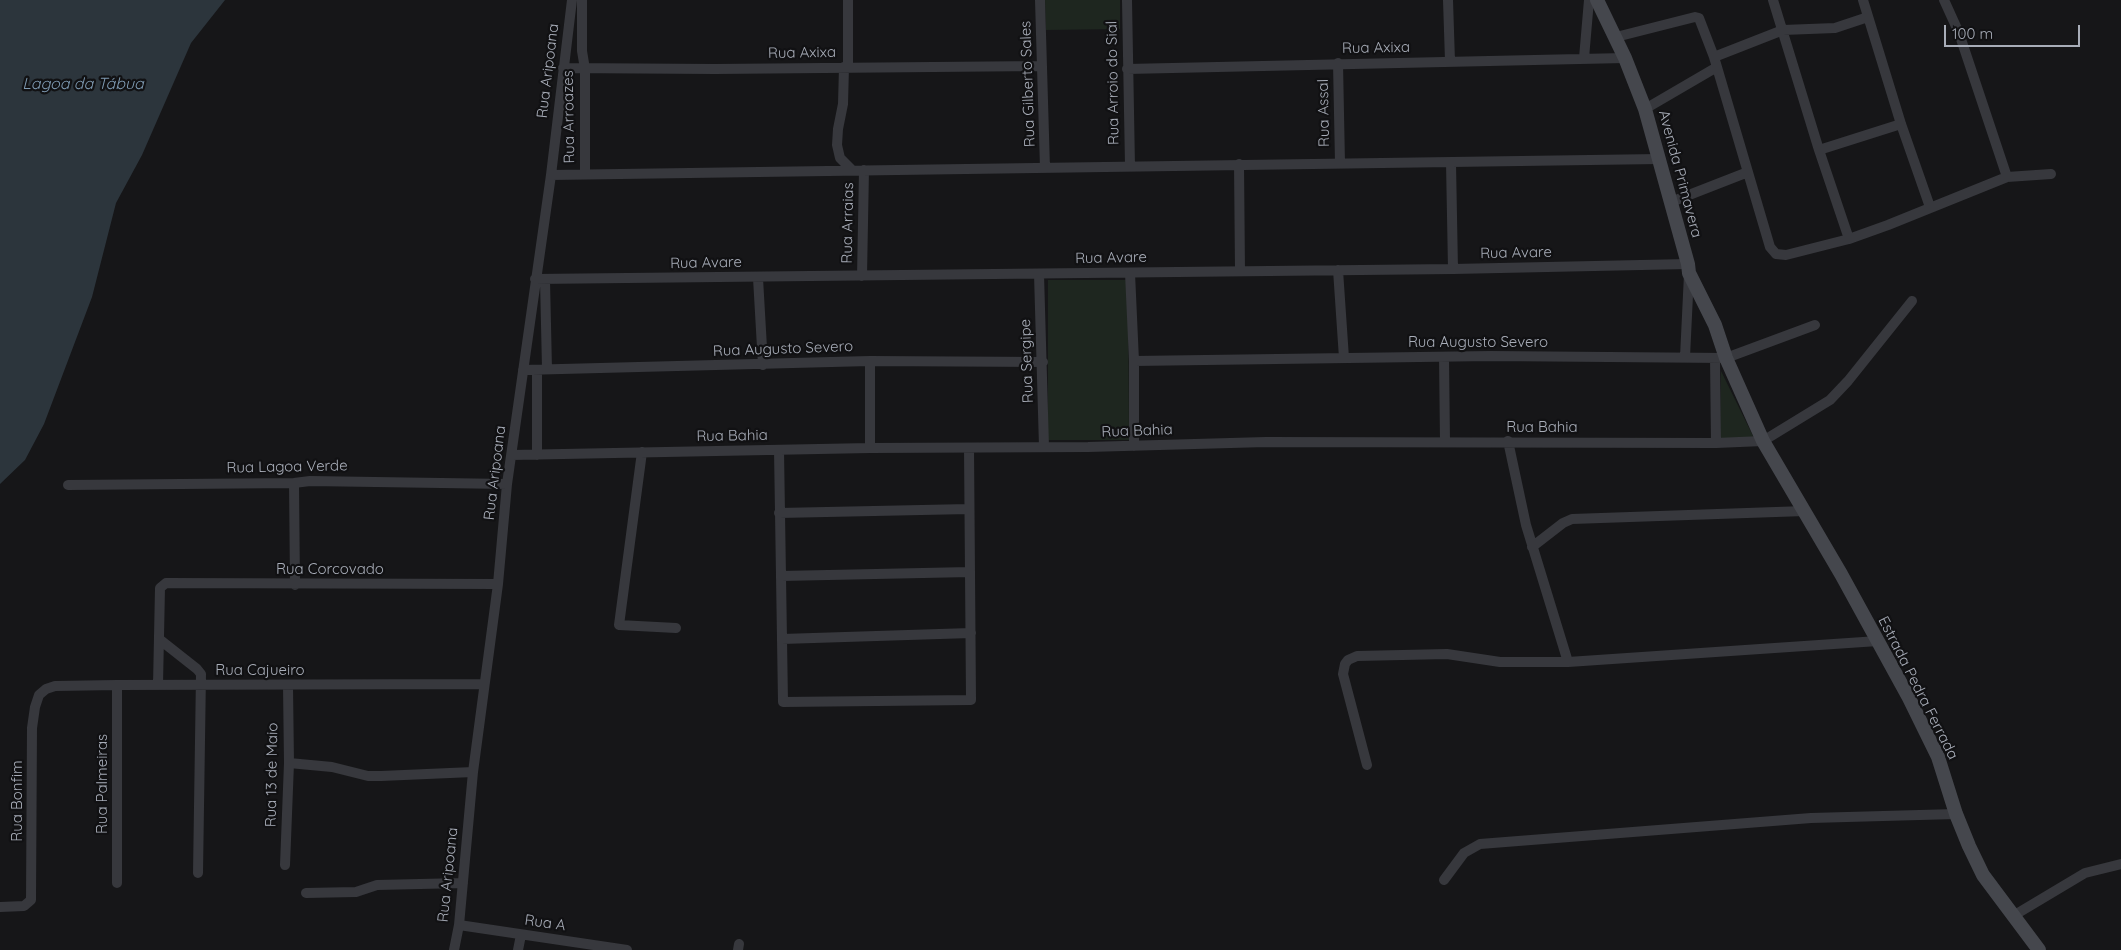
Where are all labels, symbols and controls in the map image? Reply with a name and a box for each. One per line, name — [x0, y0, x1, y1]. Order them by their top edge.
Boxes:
scale bar — [1946, 15, 2082, 47]
street label: Rua Gilberto Sales — [1017, 20, 1039, 148]
street label: Rua Arroio do Sial — [1103, 21, 1123, 145]
street label: Rua Aripoana — [533, 23, 563, 119]
text: 100 m — [1952, 24, 1993, 43]
street label: Rua Axixa — [1342, 38, 1410, 58]
street label: Rua Axixa — [768, 43, 836, 63]
street label: Rua Arroazes — [559, 70, 579, 164]
water label: Lagoa da Tábua — [22, 74, 144, 94]
street label: Rua Assal — [1314, 79, 1334, 147]
street label: Avenida Primavera — [1654, 108, 1706, 240]
street label: Rua Arraias — [838, 182, 858, 264]
street label: Rua Avare — [1480, 243, 1552, 263]
street label: Rua Avare — [1075, 248, 1147, 268]
street label: Rua Avare — [670, 253, 742, 273]
street label: Rua Sergipe — [1017, 319, 1037, 403]
street label: Rua Augusto Severo — [1408, 333, 1548, 351]
street label: Rua Augusto Severo — [713, 338, 853, 360]
street label: Rua Bahia — [1506, 418, 1578, 436]
street label: Rua Bahia — [1101, 421, 1173, 441]
street label: Rua Aripoana — [480, 425, 510, 521]
street label: Rua Bahia — [696, 426, 768, 446]
street label: Rua Lagoa Verde — [226, 457, 348, 477]
street label: Rua Corcovado — [276, 560, 384, 578]
street label: Estrada Pedra Ferrada — [1874, 613, 1962, 763]
street label: Rua Cajueiro — [215, 661, 305, 679]
street label: Rua 13 de Maio — [262, 723, 282, 827]
street label: Rua Palmeiras — [93, 734, 111, 834]
street label: Rua Bonfim — [8, 760, 26, 842]
street label: Rua Aripoana — [434, 827, 462, 923]
street label: Rua A — [523, 911, 567, 935]

